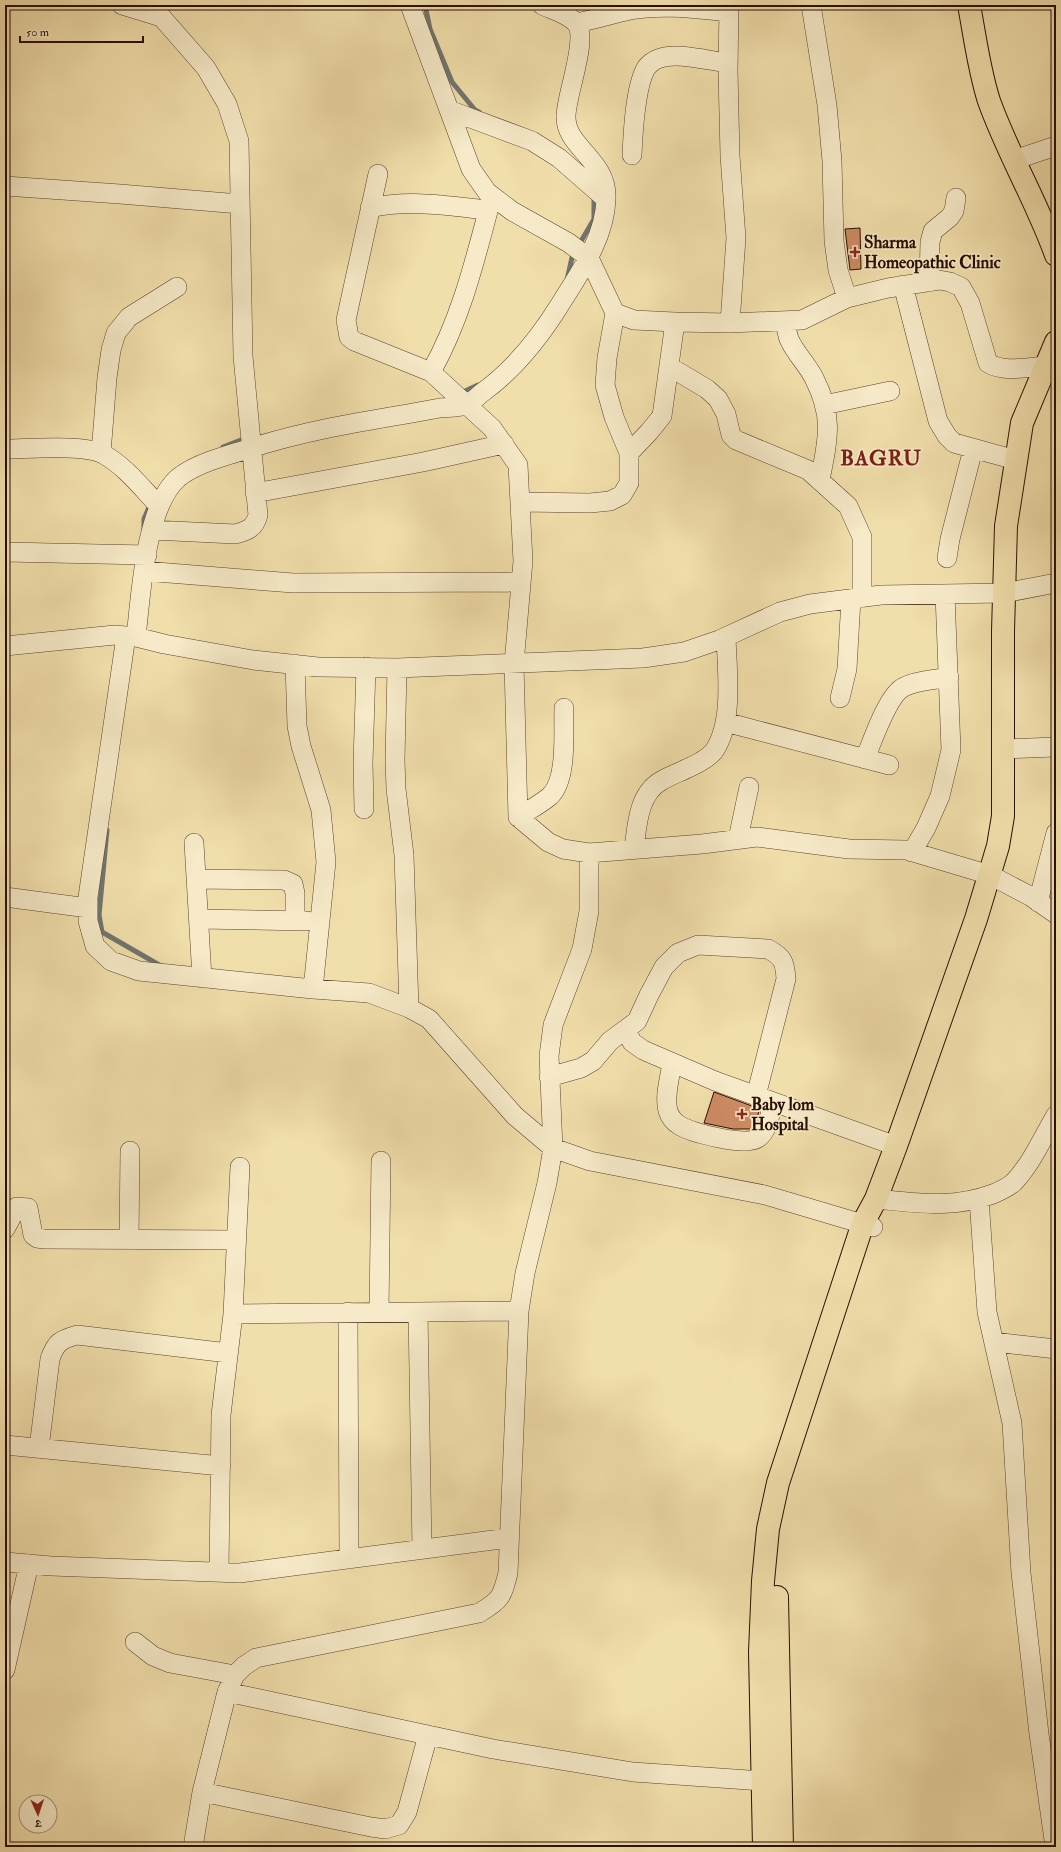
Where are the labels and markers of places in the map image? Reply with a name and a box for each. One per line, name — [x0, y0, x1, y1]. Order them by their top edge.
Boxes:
place label: Sharma Homeopathic Clinic — [864, 232, 1001, 274]
marker: Sharma Homeopathic Clinic — [849, 246, 861, 258]
place label: Baby lom Hospital — [751, 1094, 815, 1136]
marker: Baby lom Hospital — [736, 1108, 748, 1120]

